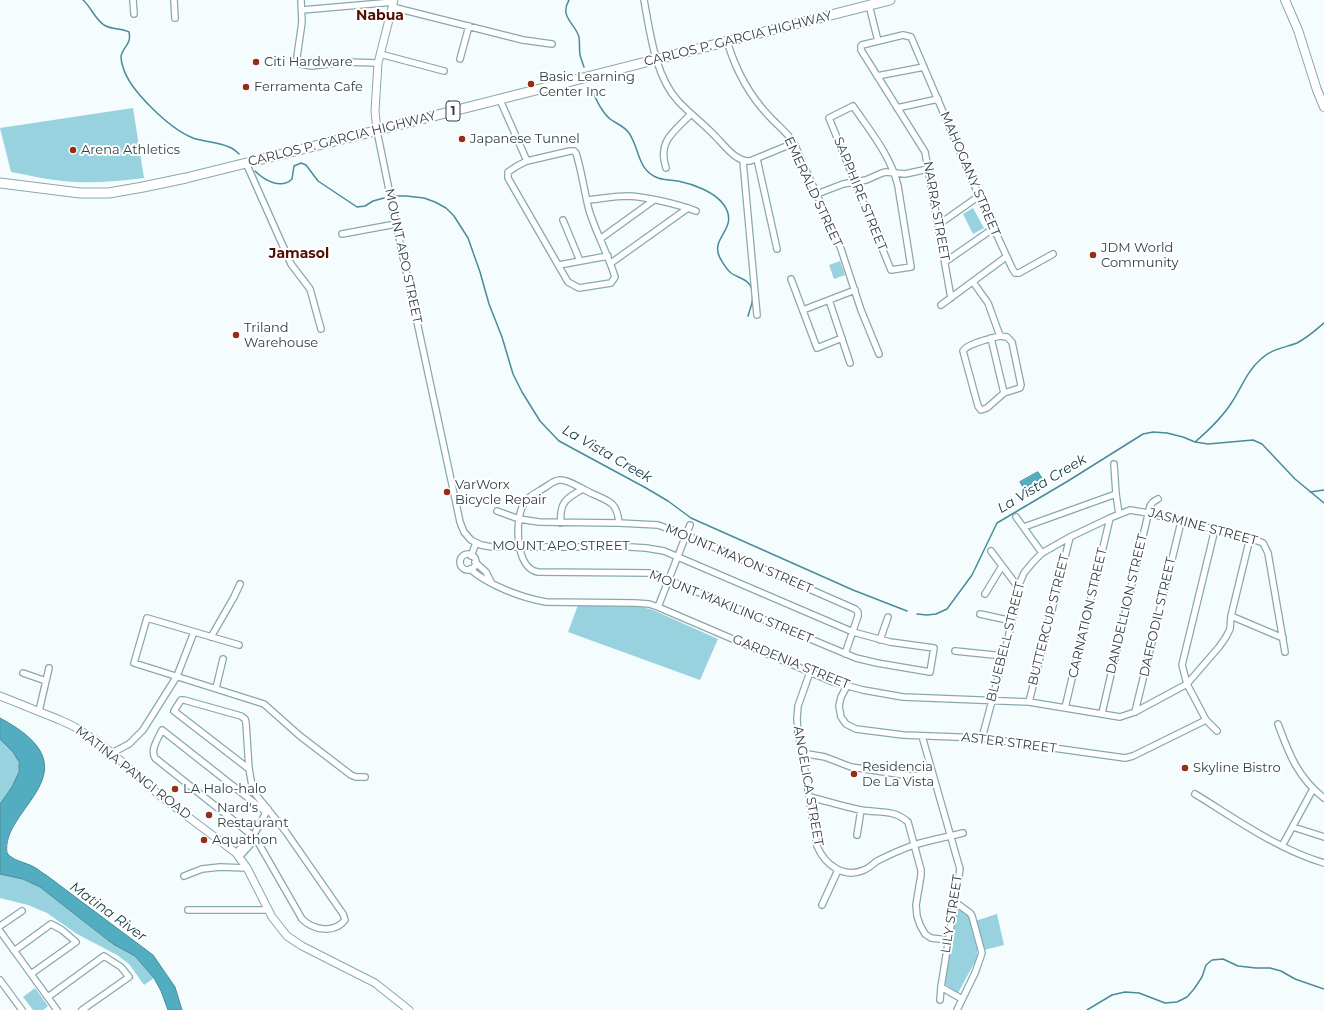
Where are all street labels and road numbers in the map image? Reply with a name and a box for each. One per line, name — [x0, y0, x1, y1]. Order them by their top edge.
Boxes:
street label: CARLOS P. GARCIA HIGHWAY — [642, 8, 834, 70]
road number: 1 — [446, 101, 460, 121]
street label: CARLOS P. GARCIA HIGHWAY — [246, 108, 438, 170]
street label: MAHOGANY STREET — [937, 109, 1003, 239]
street label: EMERALD STREET — [781, 134, 845, 250]
street label: SAPPHIRE STREET — [830, 135, 890, 253]
street label: NARRA STREET — [920, 160, 952, 262]
street label: MOUNT APO STREET — [381, 187, 425, 325]
street label: JASMINE STREET — [1147, 505, 1259, 549]
street label: MOUNT MAYON STREET — [663, 521, 815, 597]
street label: DANDELLION STREET — [1103, 532, 1151, 676]
street label: MOUNT APO STREET — [492, 538, 630, 554]
street label: CARNATION STREET — [1065, 546, 1111, 680]
street label: BUTTERCUP STREET — [1025, 553, 1073, 687]
street label: DAFFODIL STREET — [1137, 556, 1179, 678]
street label: MOUNT MAKILING STREET — [647, 567, 815, 647]
street label: BLUEBELL STREET — [984, 580, 1028, 704]
street label: GARDENIA STREET — [730, 631, 852, 693]
street label: MATINA PANGI ROAD — [72, 723, 194, 823]
street label: ANGELICA STREET — [790, 725, 826, 847]
street label: ASTER STREET — [961, 729, 1057, 757]
street label: LILY STREET — [938, 874, 966, 954]

